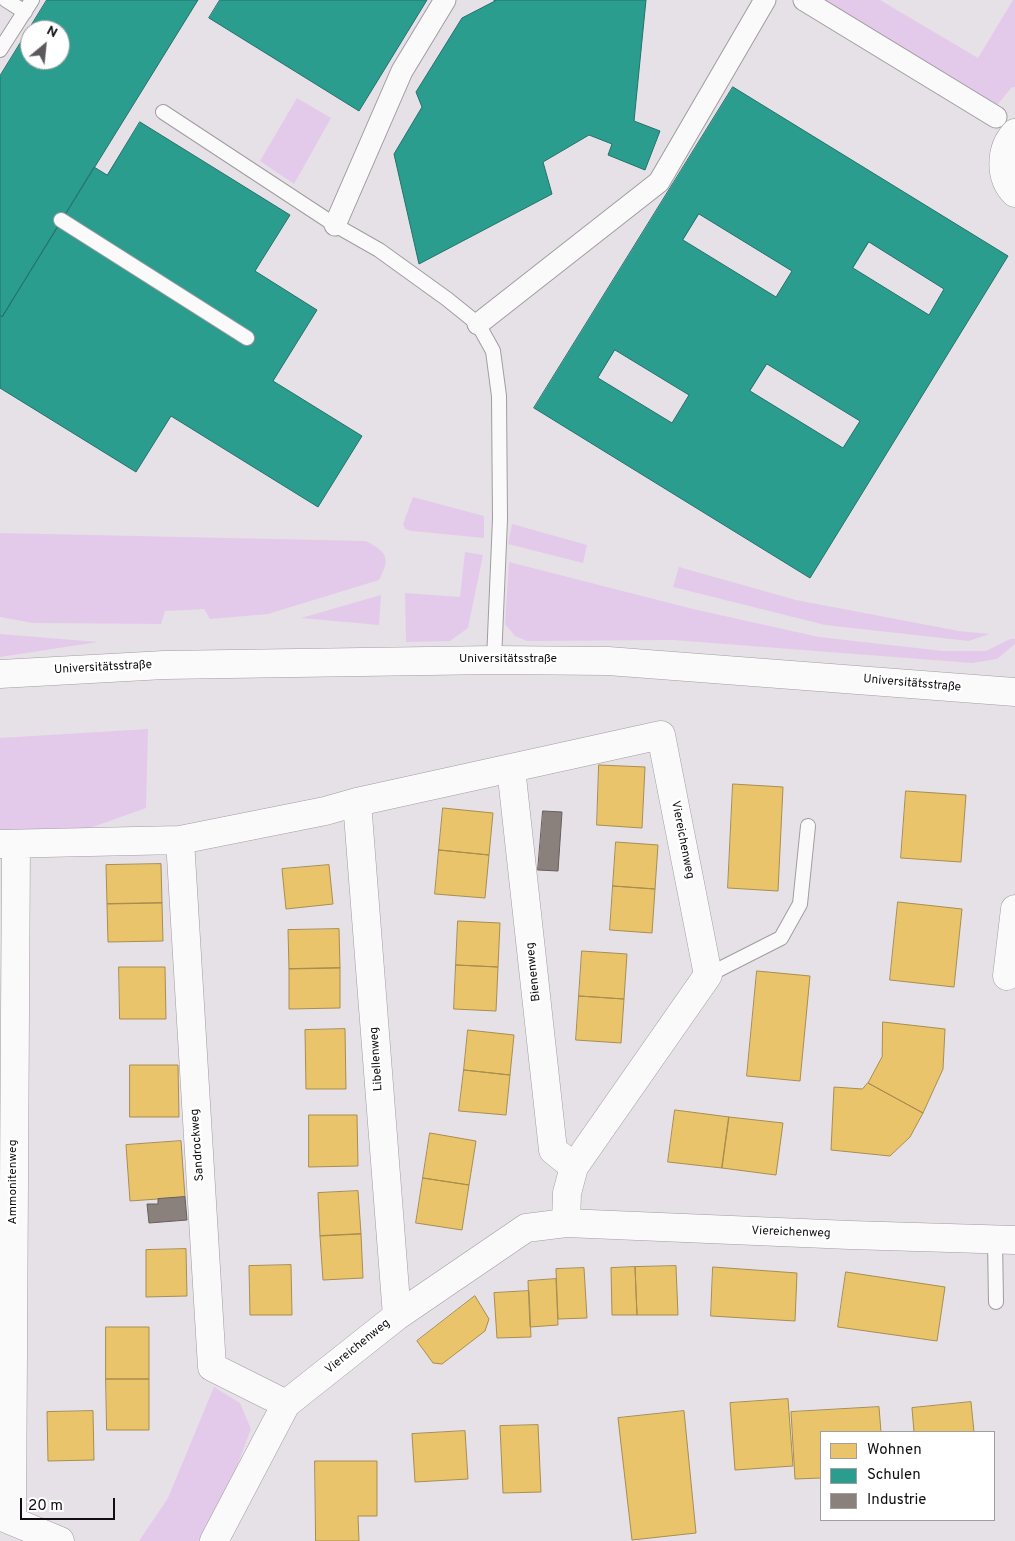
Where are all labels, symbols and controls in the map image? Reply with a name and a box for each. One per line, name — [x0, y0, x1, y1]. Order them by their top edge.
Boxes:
north arrow — [20, 20, 70, 70]
text: N — [43, 22, 60, 42]
street label: Universitätsstraße — [459, 653, 557, 667]
street label: Universitätsstraße — [54, 658, 152, 678]
street label: Universitätsstraße — [862, 673, 962, 695]
street label: Viereichenweg — [667, 800, 697, 880]
street label: Bienenweg — [524, 942, 544, 1002]
street label: Libellenweg — [368, 1026, 386, 1092]
street label: Sandrockweg — [188, 1108, 208, 1182]
street label: Ammonitenweg — [7, 1140, 21, 1224]
street label: Viereichenweg — [751, 1224, 831, 1242]
street label: Viereichenweg — [323, 1316, 393, 1378]
legend — [820, 1431, 995, 1521]
text: Wohnen — [867, 1441, 922, 1460]
text: Schulen — [867, 1466, 921, 1485]
scale bar — [22, 1488, 118, 1520]
text: Industrie — [867, 1491, 926, 1510]
text: 20 m — [28, 1497, 63, 1516]

